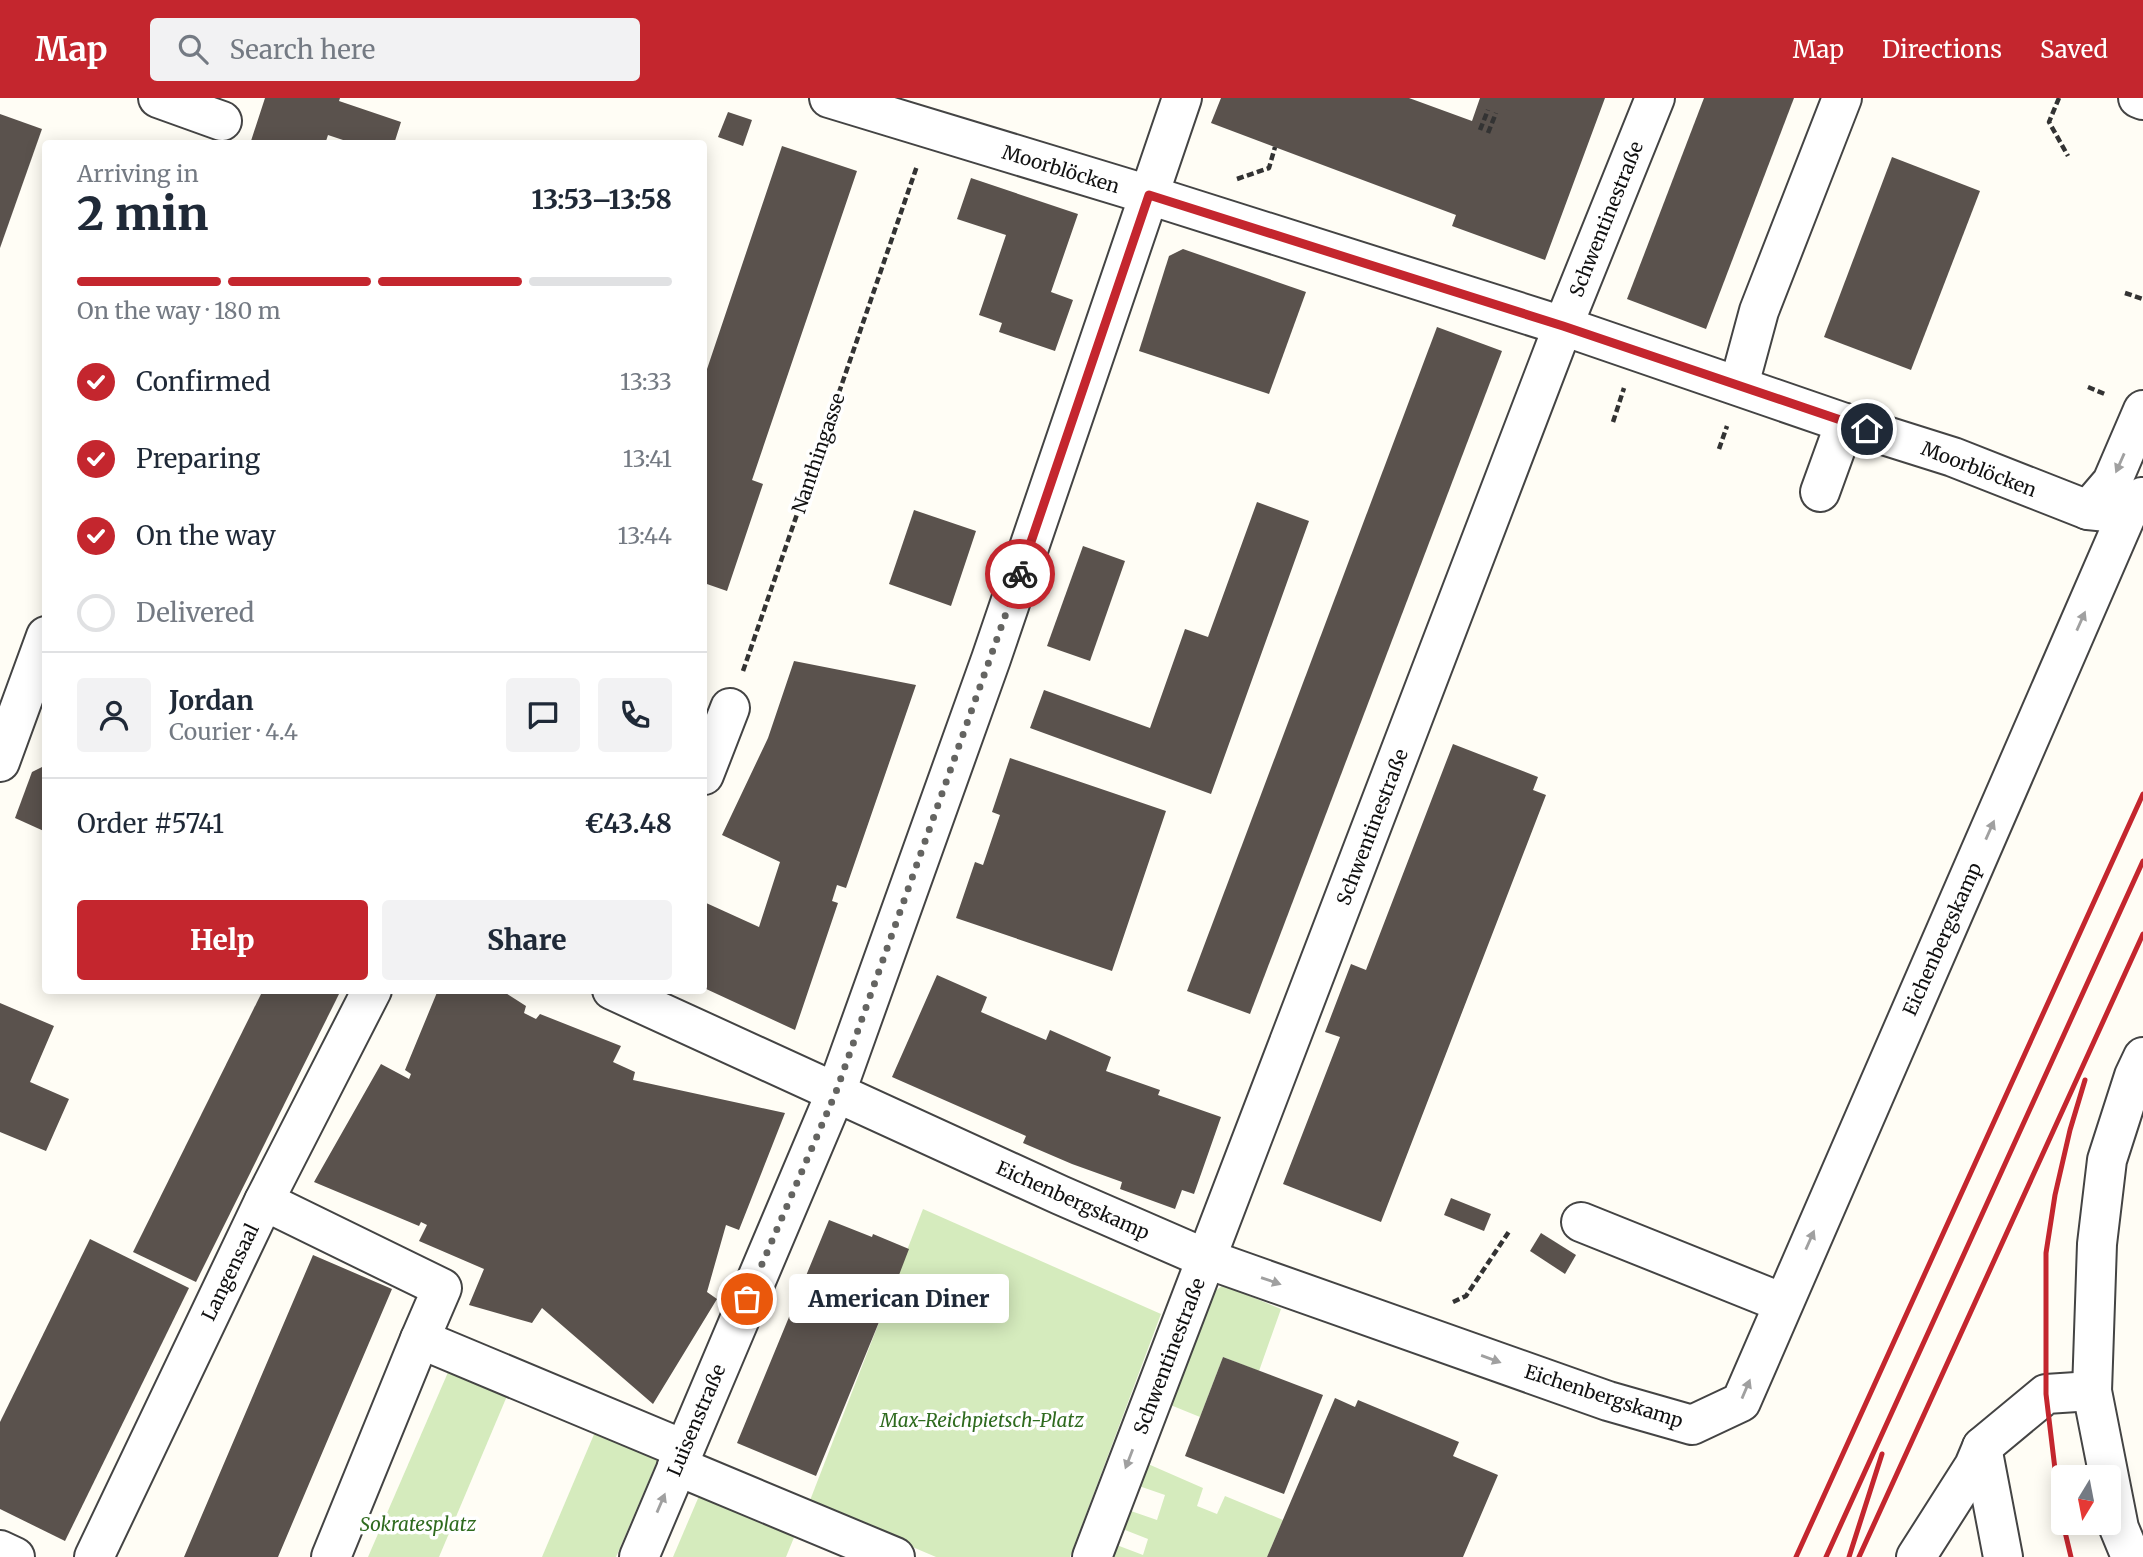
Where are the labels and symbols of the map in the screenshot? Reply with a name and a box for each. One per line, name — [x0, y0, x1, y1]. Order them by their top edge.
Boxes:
street label: Schwentinestraße — [1564, 138, 1648, 300]
street label: Moorblöcken — [999, 140, 1123, 198]
street label: Nanthingasse — [786, 390, 850, 516]
pin — [1837, 399, 1897, 459]
street label: Moorblöcken — [1918, 436, 2040, 502]
one-way arrow — [2114, 453, 2126, 473]
courier — [985, 539, 1055, 609]
one-way arrow — [2076, 611, 2087, 632]
street label: Schwentinestraße — [1331, 745, 1413, 909]
one-way arrow — [1984, 820, 1996, 840]
street label: Eichenbergskamp — [1897, 859, 1987, 1019]
street label: Eichenbergskamp — [993, 1155, 1153, 1245]
street label: Langensaal — [196, 1219, 264, 1324]
one-way arrow — [1804, 1230, 1816, 1250]
pin — [717, 1269, 777, 1329]
callout: American Diner — [789, 1274, 1010, 1324]
street label: Schwentinestraße — [1128, 1274, 1210, 1438]
one-way arrow — [1261, 1276, 1282, 1287]
one-way arrow — [1481, 1353, 1502, 1364]
street label: Eichenbergskamp — [1522, 1359, 1686, 1433]
street label: Luisenstraße — [662, 1360, 730, 1480]
one-way arrow — [1740, 1379, 1752, 1399]
park label: Max-Reichpietsch-Platz — [879, 1408, 1084, 1432]
one-way arrow — [1124, 1449, 1135, 1470]
north arrow — [2051, 1465, 2121, 1535]
one-way arrow — [656, 1493, 667, 1514]
park label: Sokratesplatz — [360, 1512, 476, 1536]

